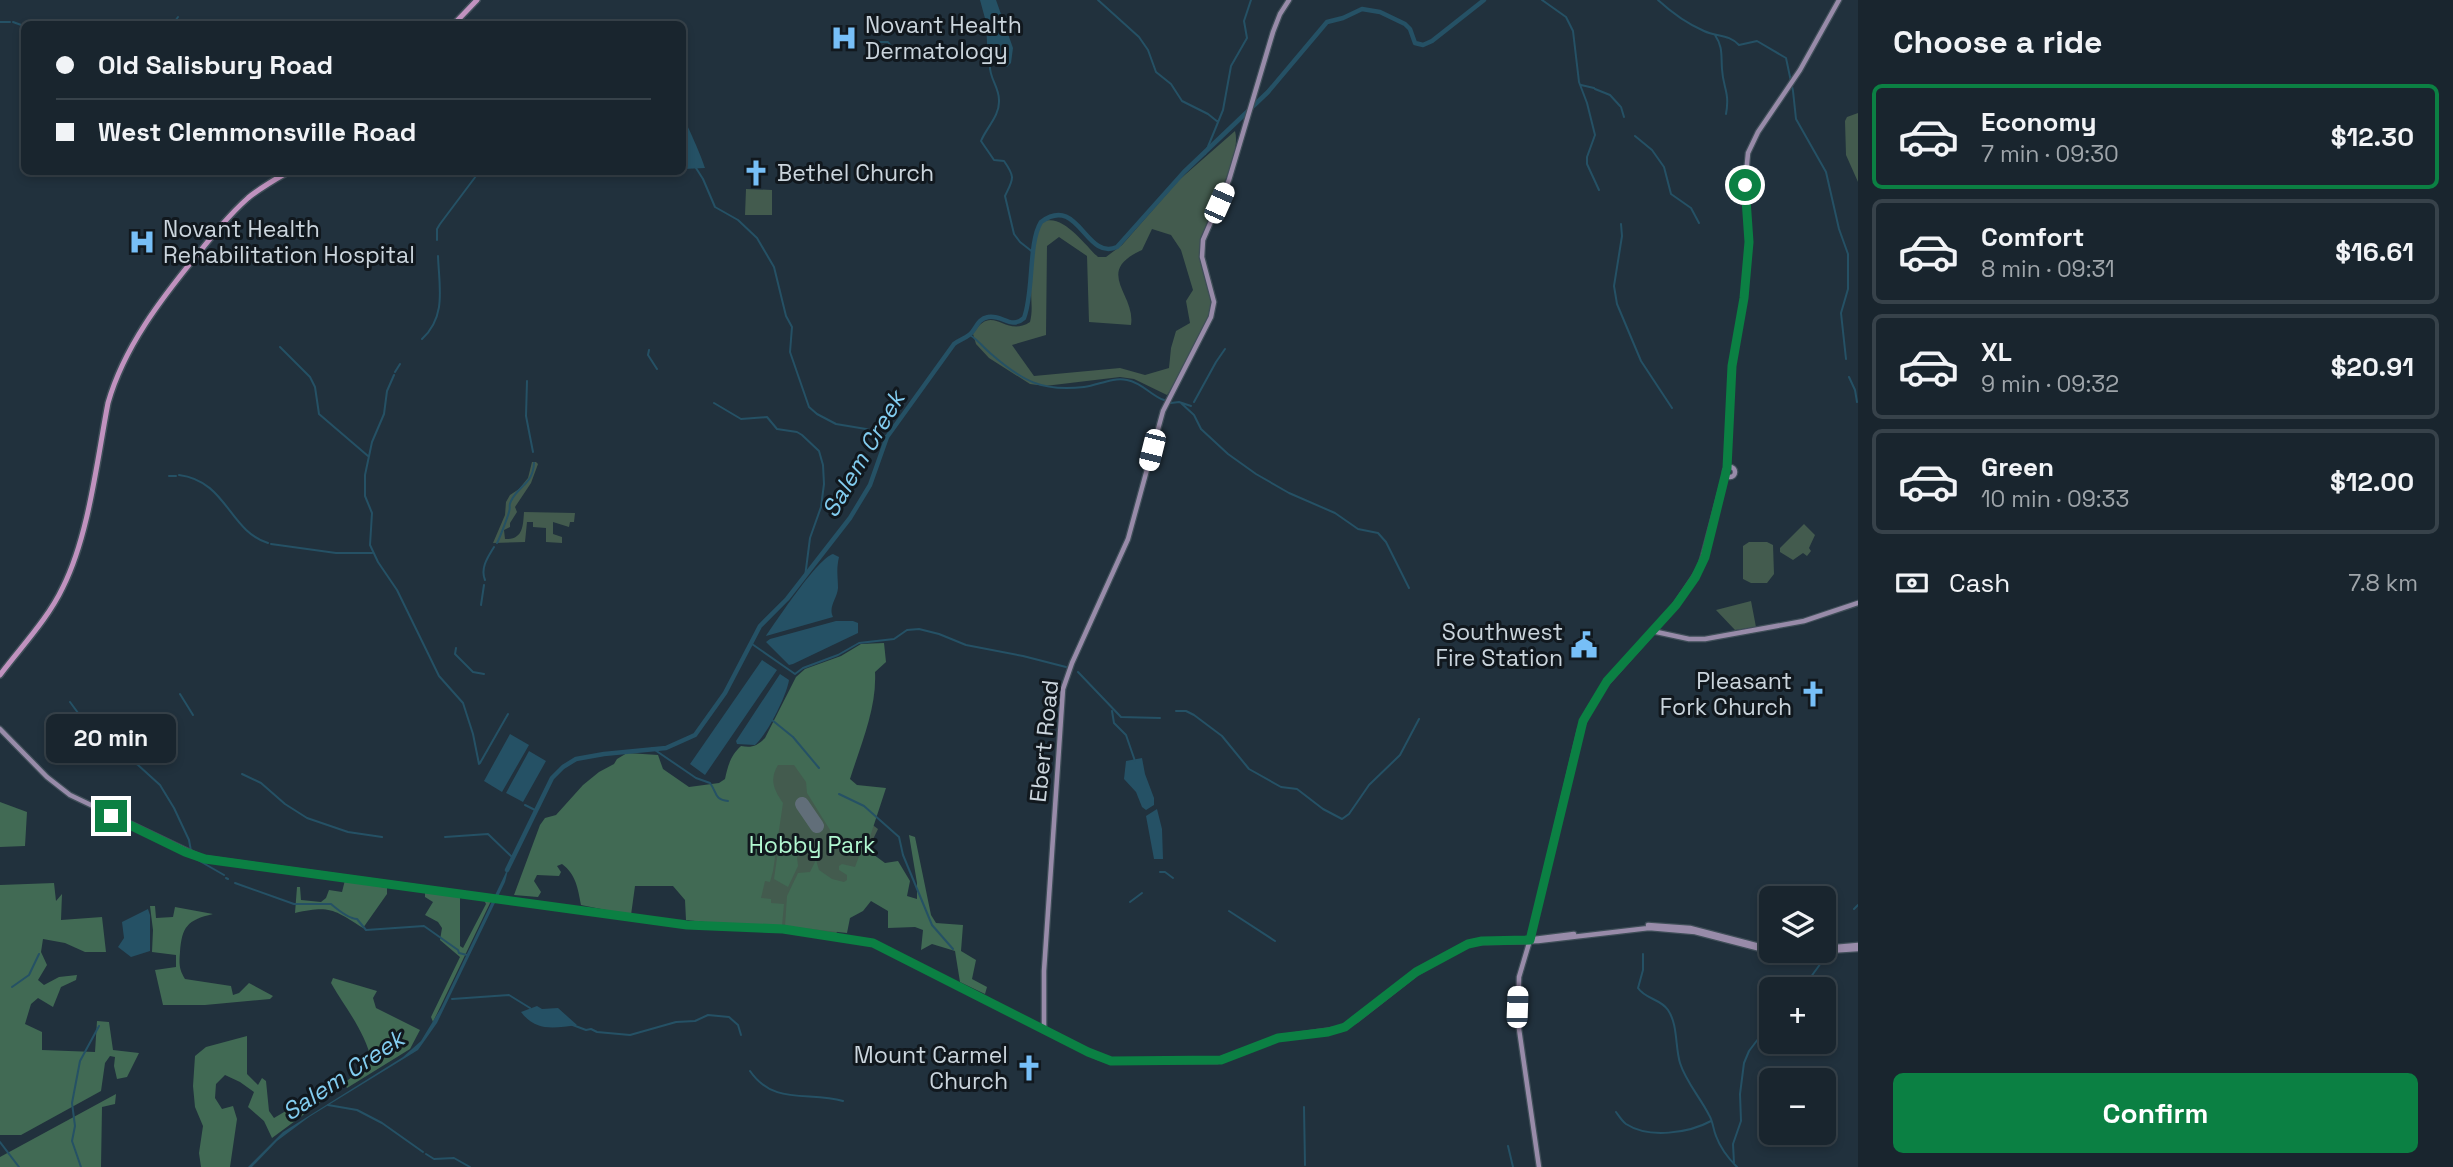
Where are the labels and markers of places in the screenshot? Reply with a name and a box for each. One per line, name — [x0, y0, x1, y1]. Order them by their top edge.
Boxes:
place label: Novant Health Dermatology — [865, 10, 1022, 66]
hospital icon: Novant Health Dermatology — [829, 23, 859, 53]
church icon: Bethel Church — [741, 158, 771, 188]
place label: Bethel Church — [777, 158, 934, 188]
place label: Novant Health Rehabilitation Hospital — [163, 214, 415, 270]
hospital icon: Novant Health Rehabilitation Hospital — [127, 227, 157, 257]
place label: Southwest Fire Station — [1436, 617, 1563, 673]
public building icon: Southwest Fire Station — [1569, 630, 1599, 660]
place label: Pleasant Fork Church — [1660, 666, 1792, 722]
church icon: Pleasant Fork Church — [1798, 679, 1828, 709]
place label: Mount Carmel Church — [854, 1040, 1008, 1096]
church icon: Mount Carmel Church — [1014, 1053, 1044, 1083]

